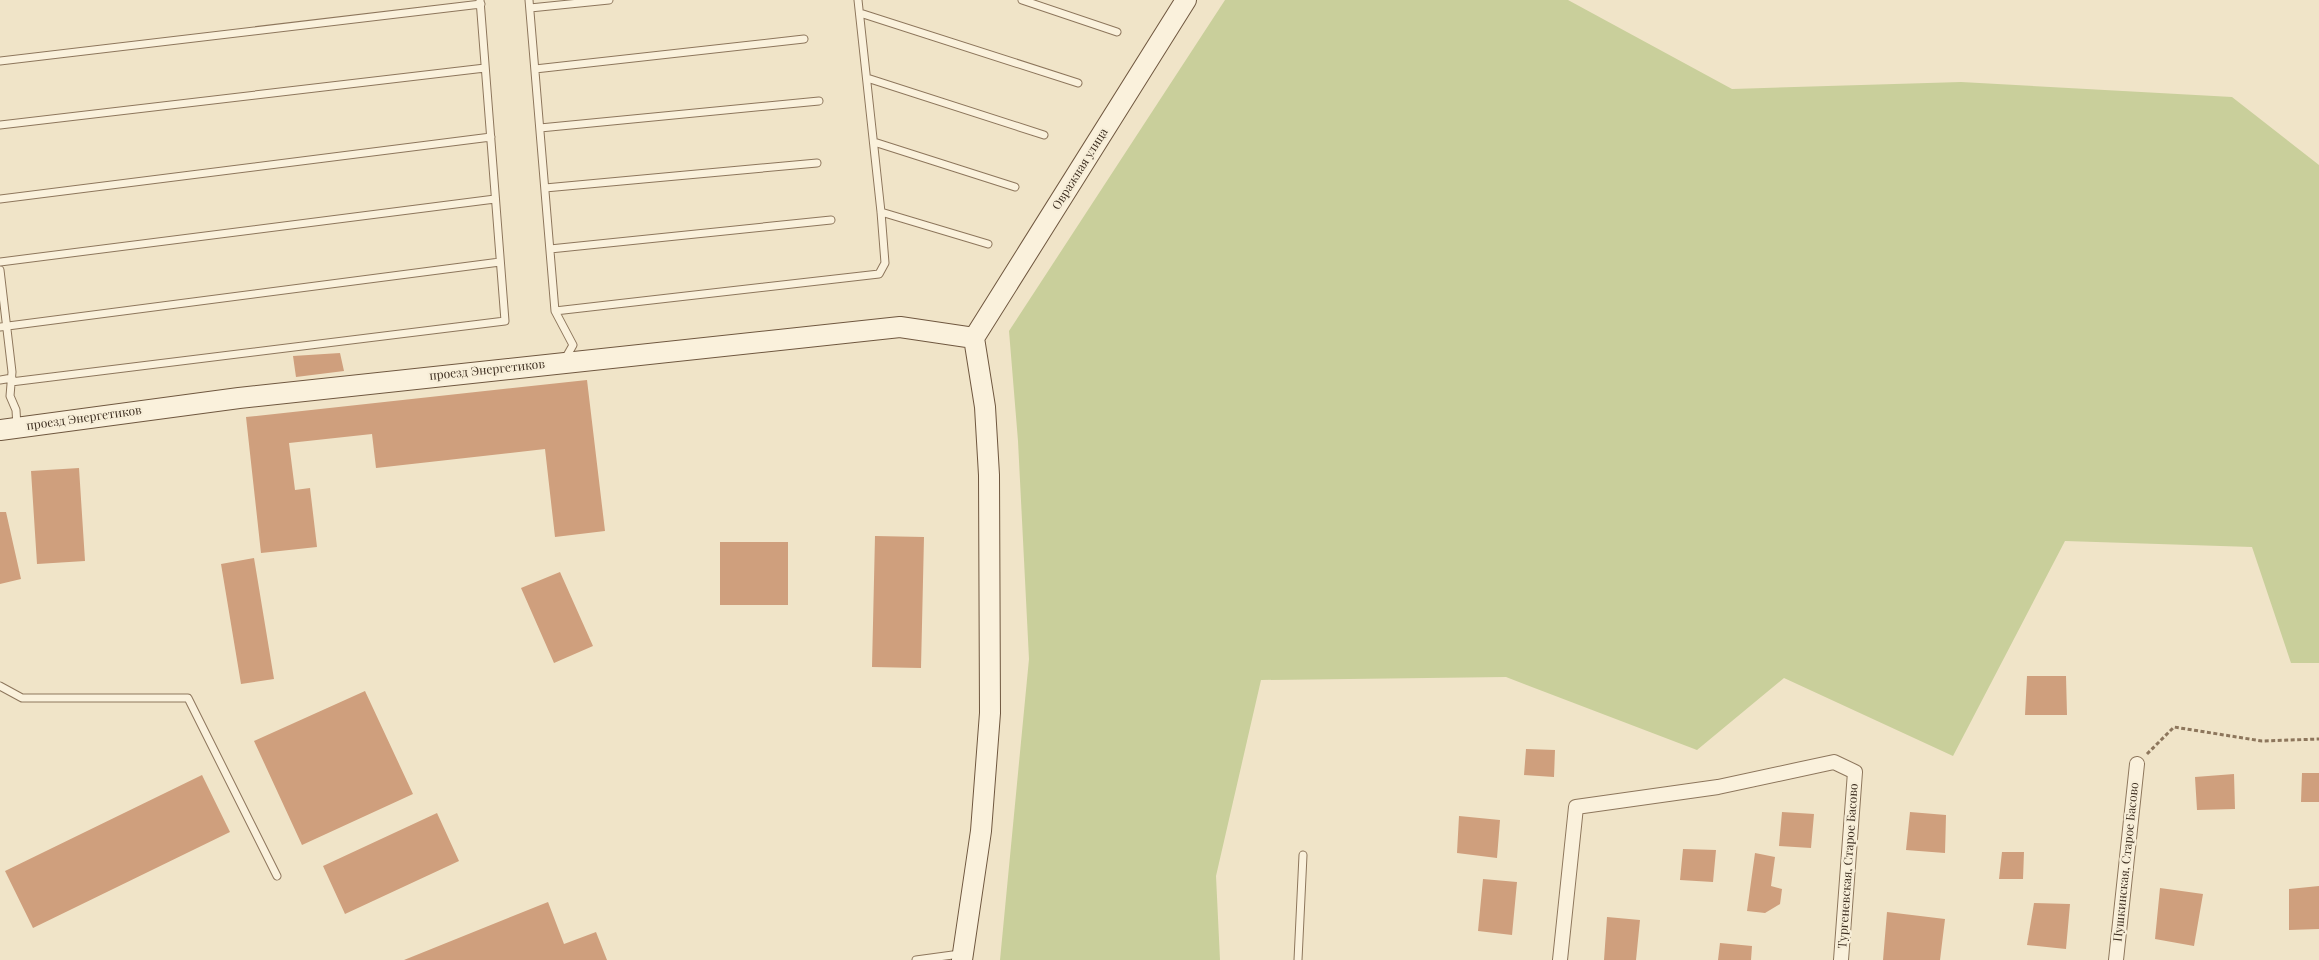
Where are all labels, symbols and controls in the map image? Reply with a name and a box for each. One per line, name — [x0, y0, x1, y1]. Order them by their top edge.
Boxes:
street label: Овражная улица — [1048, 125, 1111, 212]
street label: проезд Энергетиков — [428, 355, 546, 383]
street label: проезд Энергетиков — [25, 401, 143, 433]
street label: Пушкинская, Старое Басово — [2109, 781, 2141, 942]
street label: Тургеневская, Старое Басово — [1833, 782, 1861, 949]

